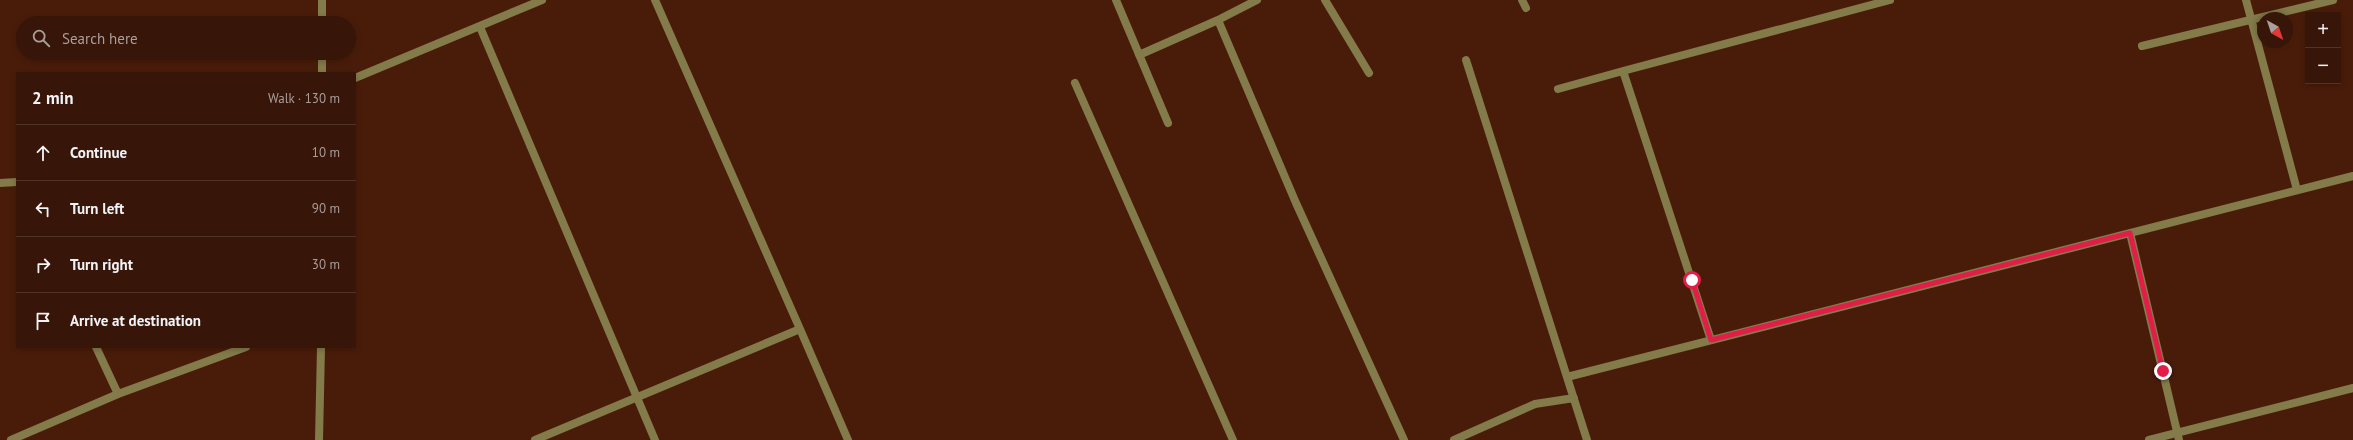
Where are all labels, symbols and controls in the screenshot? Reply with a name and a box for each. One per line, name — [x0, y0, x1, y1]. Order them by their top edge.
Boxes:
north arrow — [2257, 12, 2293, 48]
map controls — [2305, 12, 2341, 84]
button: + — [2305, 12, 2341, 48]
search box — [16, 16, 356, 60]
icon: search — [30, 27, 52, 49]
text: Search here — [62, 29, 138, 48]
button: − — [2305, 48, 2341, 84]
text: 2 min — [32, 87, 73, 109]
text: Walk · 130 m — [268, 90, 340, 107]
icon: ahead — [32, 142, 54, 164]
text: Continue — [70, 143, 127, 162]
text: 10 m — [312, 144, 340, 161]
icon: left — [32, 198, 54, 220]
text: Turn left — [70, 199, 124, 218]
text: 90 m — [312, 200, 340, 217]
icon: right — [32, 254, 54, 276]
text: Turn right — [70, 255, 133, 274]
text: 30 m — [312, 256, 340, 273]
route start — [1683, 271, 1701, 289]
icon: arrive — [32, 310, 54, 332]
text: Arrive at destination — [70, 311, 201, 330]
route end — [2154, 362, 2172, 380]

